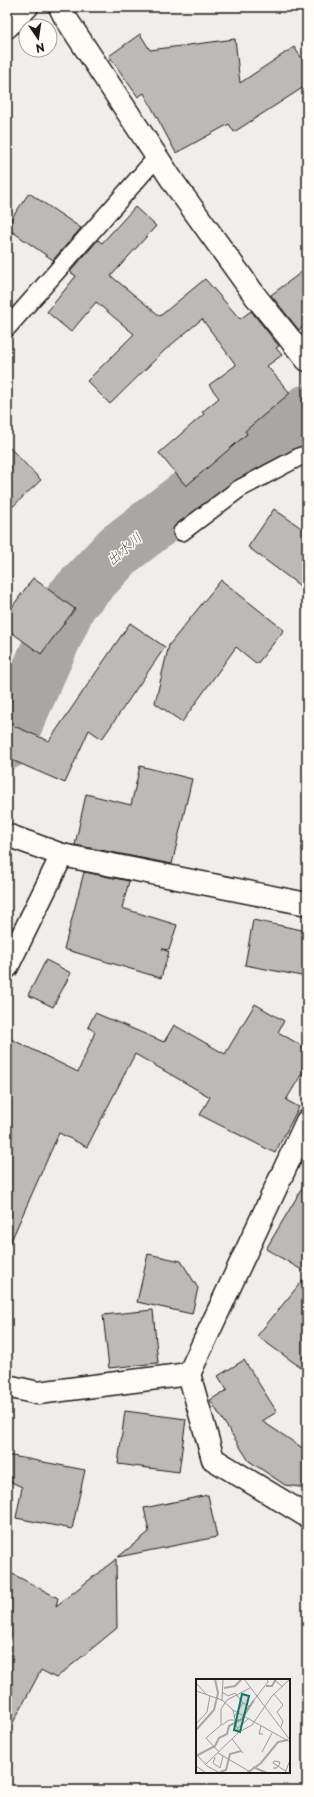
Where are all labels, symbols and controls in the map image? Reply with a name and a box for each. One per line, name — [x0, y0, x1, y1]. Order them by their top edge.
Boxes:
north arrow — [18, 18, 58, 58]
text: N — [34, 39, 47, 58]
water label: 出水川 — [101, 527, 146, 570]
inset map — [196, 1679, 290, 1773]

